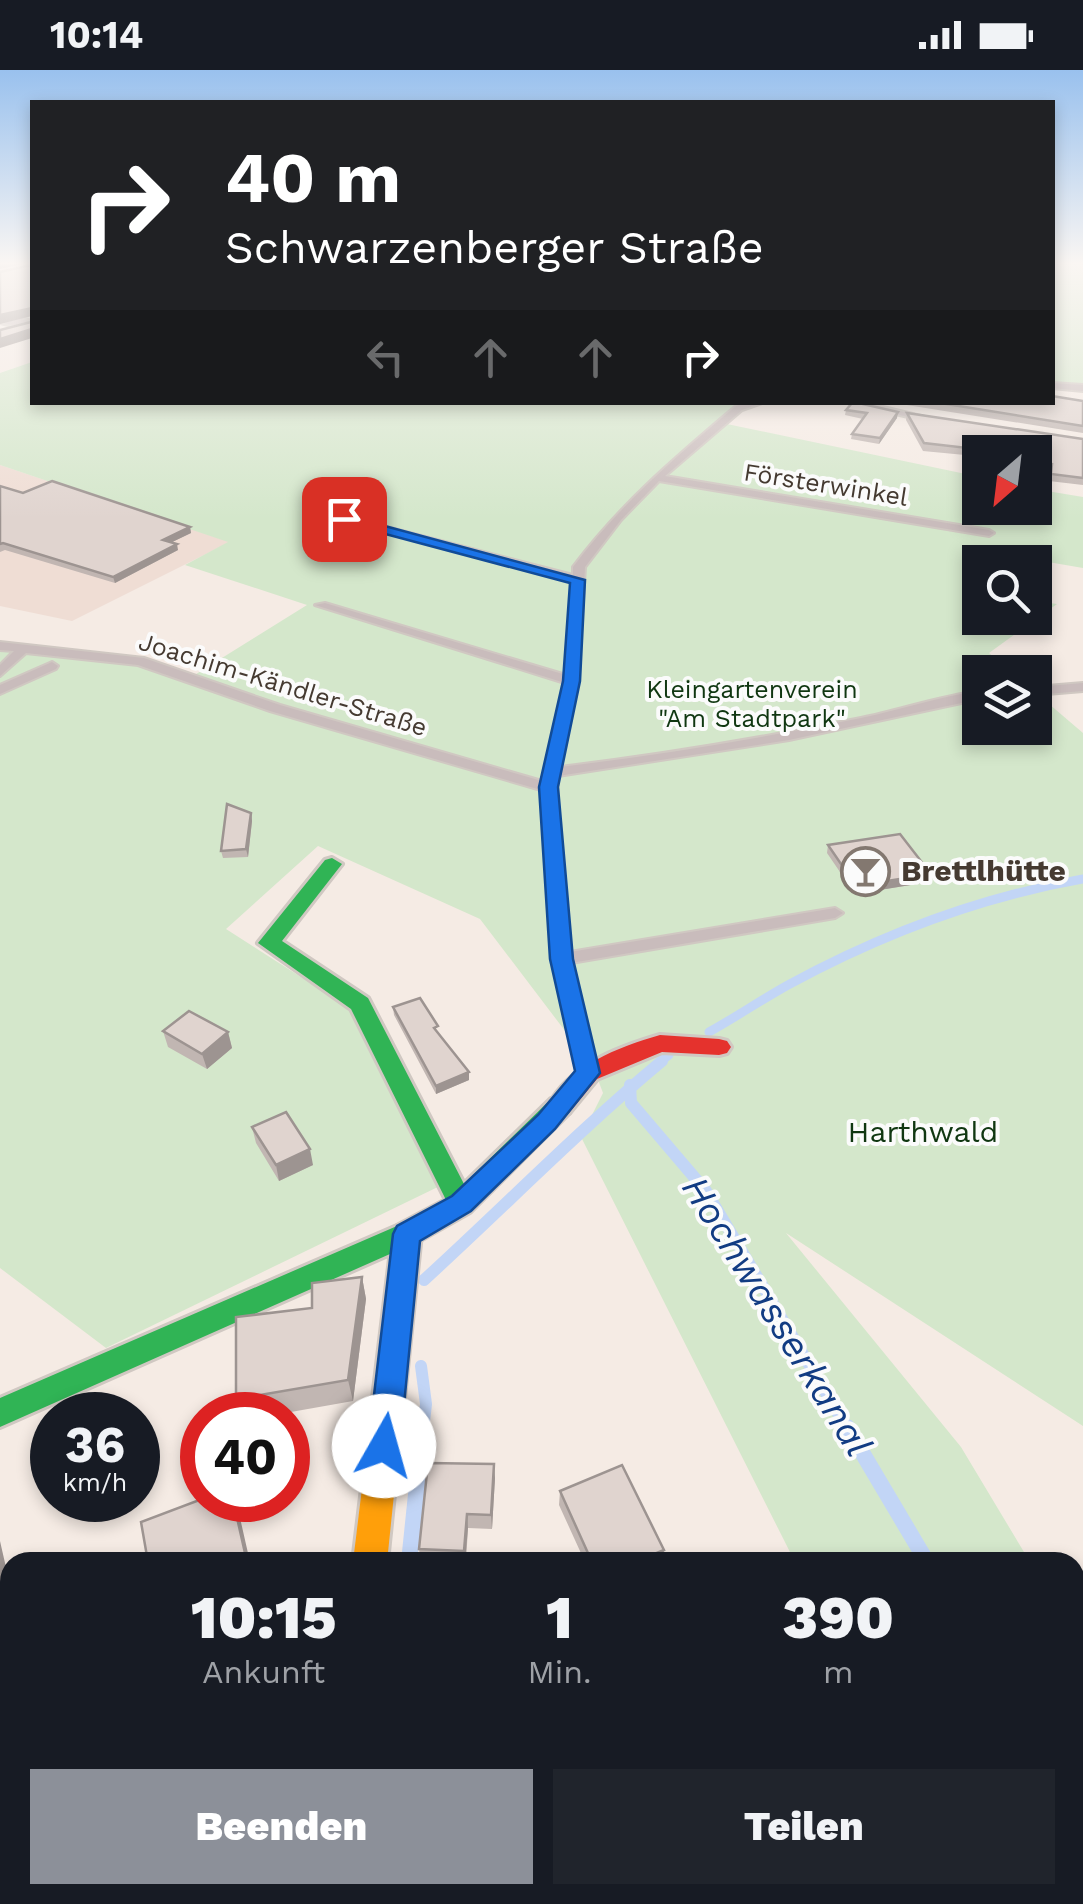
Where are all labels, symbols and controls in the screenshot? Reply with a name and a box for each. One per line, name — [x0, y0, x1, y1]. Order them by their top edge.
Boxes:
text: 10:14 — [50, 13, 143, 57]
text: 40 m — [225, 137, 401, 219]
icon: right — [60, 140, 190, 270]
text: Schwarzenberger Straße — [225, 221, 764, 274]
icon: left — [358, 330, 413, 385]
icon: ahead — [463, 330, 518, 385]
icon: ahead — [568, 330, 623, 385]
icon: right — [673, 330, 728, 385]
north arrow — [962, 435, 1052, 525]
map controls — [962, 435, 1052, 745]
street label: Försterwinkel — [742, 457, 910, 512]
pin — [302, 477, 387, 562]
icon: arrive — [317, 492, 372, 547]
button: search — [962, 545, 1052, 635]
street label: Joachim-Kändler-Straße — [135, 627, 431, 742]
button: layers — [962, 655, 1052, 745]
park label: Kleingartenverein "Am Stadtpark" — [646, 675, 858, 733]
bar icon: Brettlhütte — [840, 845, 892, 897]
place label: Brettlhütte — [901, 853, 1066, 888]
park label: Harthwald — [848, 1114, 998, 1149]
water label: Hochwasserkanal — [673, 1168, 881, 1464]
speed limit sign: 40 — [180, 1392, 310, 1522]
position arrow — [332, 1394, 436, 1498]
text: 36 — [65, 1415, 125, 1474]
text: km/h — [63, 1468, 127, 1497]
text: 10:15 — [191, 1582, 337, 1653]
text: 1 — [546, 1582, 573, 1653]
text: 390 — [782, 1582, 894, 1653]
text: Ankunft — [202, 1653, 325, 1691]
text: Min. — [527, 1653, 592, 1691]
text: m — [823, 1653, 854, 1691]
button: Beenden — [30, 1769, 533, 1884]
button: Teilen — [553, 1769, 1055, 1884]

